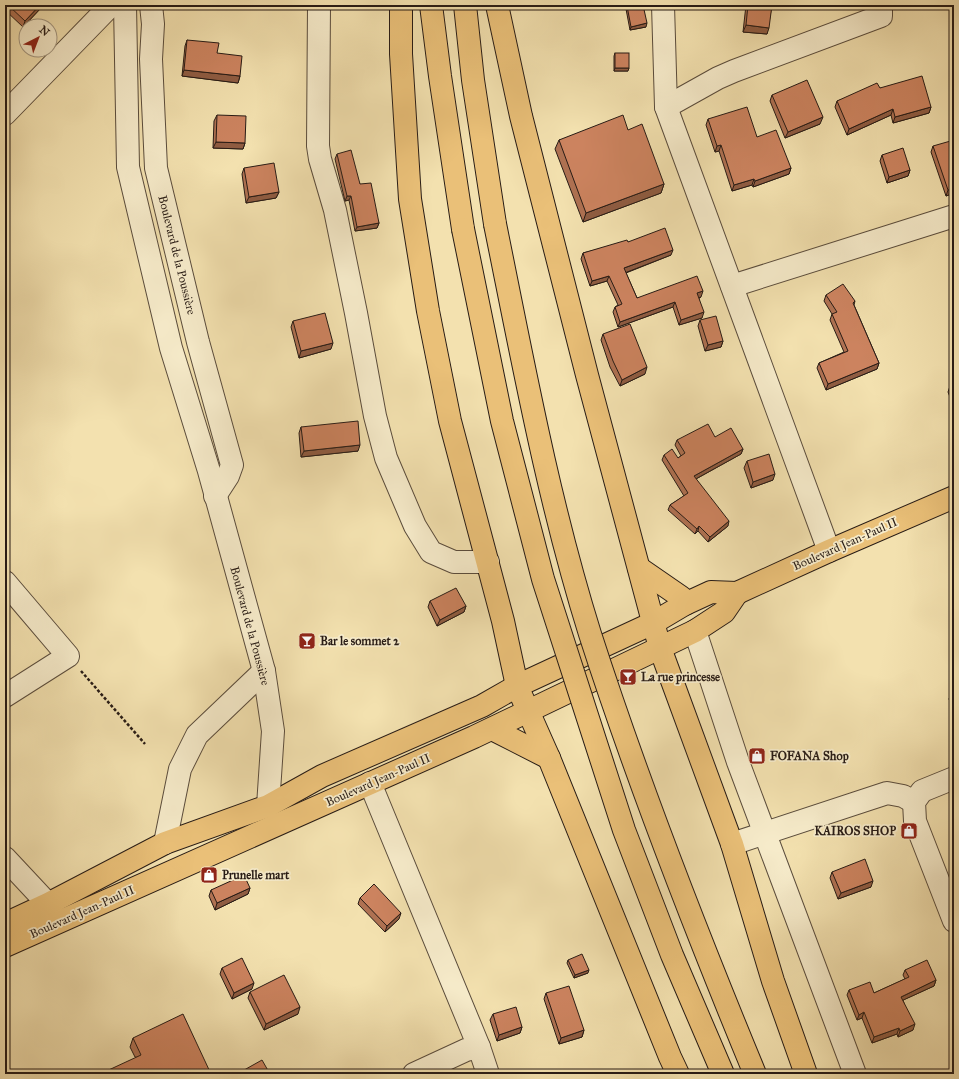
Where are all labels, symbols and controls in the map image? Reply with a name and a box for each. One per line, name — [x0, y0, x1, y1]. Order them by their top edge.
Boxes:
north arrow — [18, 18, 58, 58]
text: N — [37, 23, 53, 39]
street label: Boulevard de la Poussière — [155, 194, 199, 316]
street label: Boulevard Jean-Paul II — [791, 515, 900, 574]
street label: Boulevard de la Poussière — [227, 565, 273, 687]
bar icon: Bar le sommet 2 — [297, 631, 317, 651]
place label: Bar le sommet 2 — [320, 634, 400, 648]
bar icon: La rue princesse — [618, 667, 638, 687]
place label: La rue princesse — [641, 670, 720, 685]
shop icon: FOFANA Shop — [747, 746, 767, 766]
place label: FOFANA Shop — [770, 749, 849, 764]
street label: Boulevard Jean-Paul II — [324, 751, 433, 810]
shop icon: KAIROS SHOP — [899, 821, 919, 841]
place label: KAIROS SHOP — [814, 824, 896, 838]
shop icon: Prunelle mart — [199, 865, 219, 885]
place label: Prunelle mart — [222, 868, 290, 882]
street label: Boulevard Jean-Paul II — [28, 883, 137, 942]

